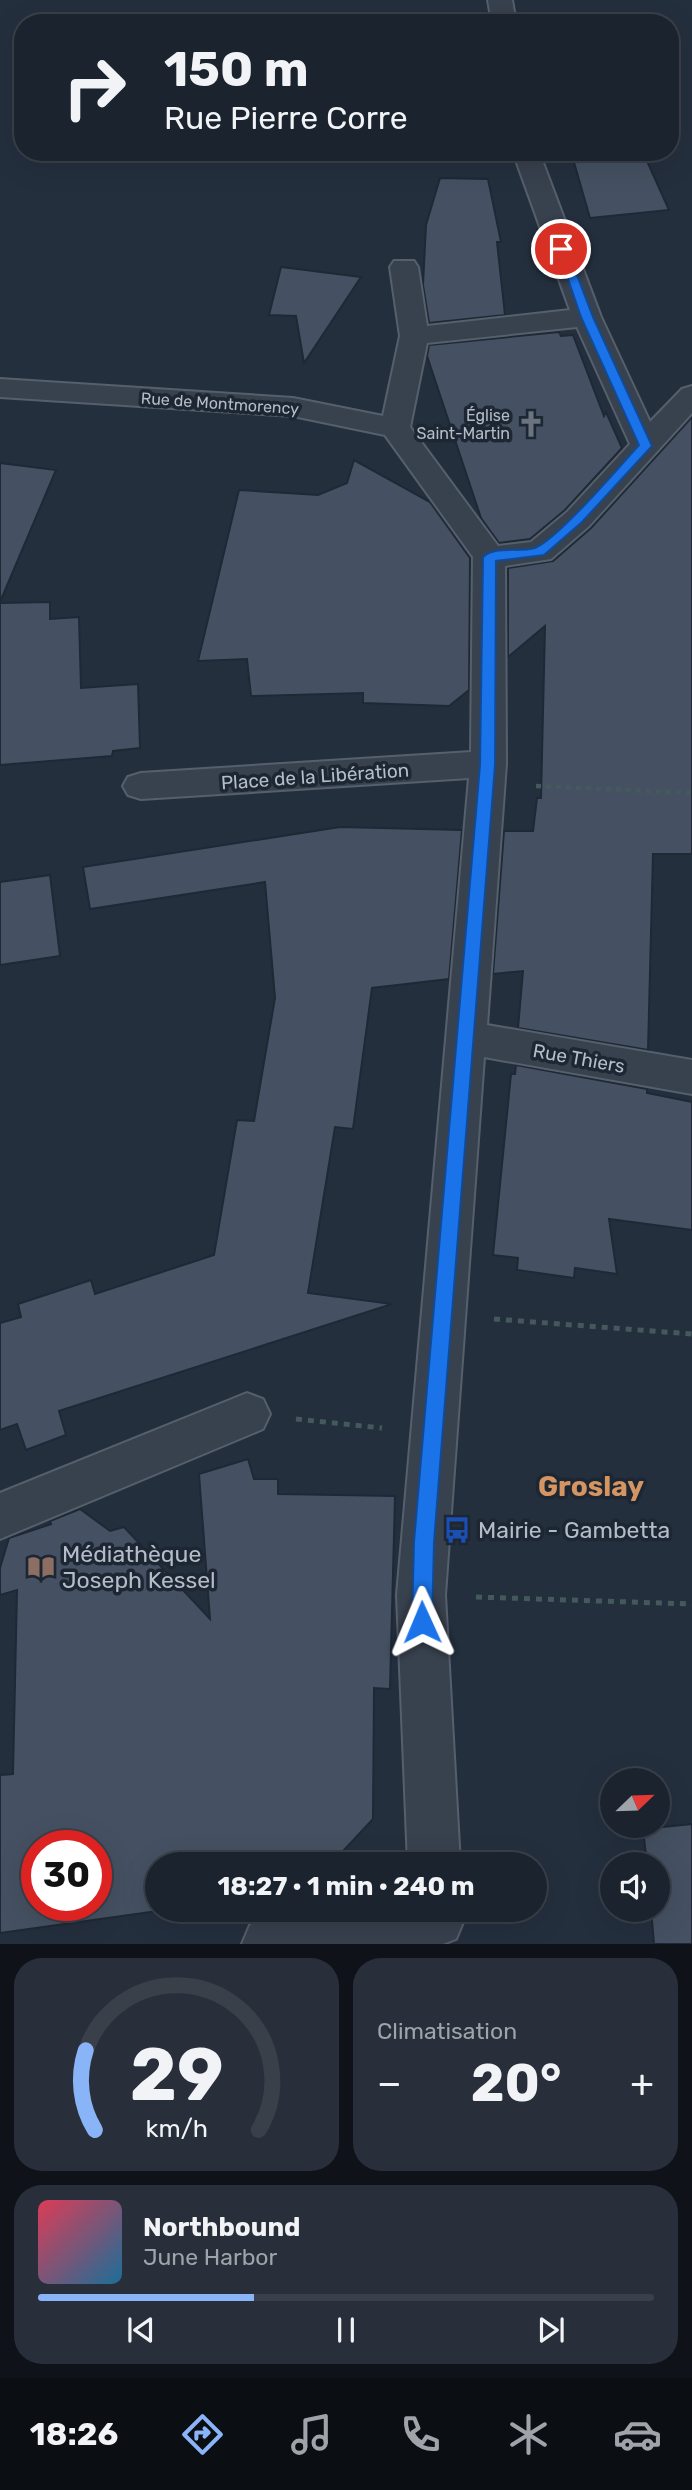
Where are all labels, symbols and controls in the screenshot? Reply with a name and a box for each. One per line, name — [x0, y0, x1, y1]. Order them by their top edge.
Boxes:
text: 150 m — [164, 40, 309, 98]
icon: right — [49, 42, 140, 133]
text: Rue Pierre Corre — [164, 99, 408, 137]
pin — [531, 219, 591, 279]
icon: arrive — [542, 230, 580, 268]
street label: Rue de Montmorency — [140, 388, 300, 419]
place label: Église Saint-Martin — [417, 406, 510, 443]
church icon: Église Saint-Martin — [516, 409, 546, 439]
street label: Place de la Libération — [220, 758, 410, 795]
street label: Rue Thiers — [531, 1039, 627, 1078]
district label: Groslay — [538, 1470, 644, 1503]
bus stop icon: Mairie - Gambetta — [442, 1515, 472, 1545]
place label: Mairie - Gambetta — [478, 1516, 670, 1544]
place label: Médiathèque Joseph Kessel — [62, 1540, 216, 1594]
library icon: Médiathèque Joseph Kessel — [26, 1552, 56, 1582]
position arrow — [385, 1585, 459, 1659]
north arrow — [600, 1768, 670, 1838]
map controls — [600, 1768, 670, 1922]
speed limit sign: 30 — [21, 1830, 112, 1921]
button: sound — [600, 1852, 670, 1922]
text: 18:27 · 1 min · 240 m — [217, 1871, 475, 1902]
text: Climatisation — [377, 2017, 517, 2045]
text: 29 — [130, 2033, 223, 2119]
text: 20° — [471, 2052, 561, 2114]
text: − — [377, 2060, 402, 2106]
text: + — [630, 2060, 654, 2106]
text: km/h — [145, 2114, 208, 2143]
text: Northbound — [143, 2212, 301, 2243]
text: June Harbor — [143, 2243, 277, 2271]
icon: previous — [122, 2311, 160, 2349]
icon: pause — [327, 2311, 365, 2349]
icon: next — [532, 2311, 570, 2349]
icon: directions — [178, 2410, 227, 2459]
icon: music — [287, 2410, 336, 2459]
icon: phone — [396, 2410, 445, 2459]
icon: climate — [504, 2410, 553, 2459]
icon: car — [613, 2410, 662, 2459]
text: 18:26 — [30, 2415, 118, 2453]

